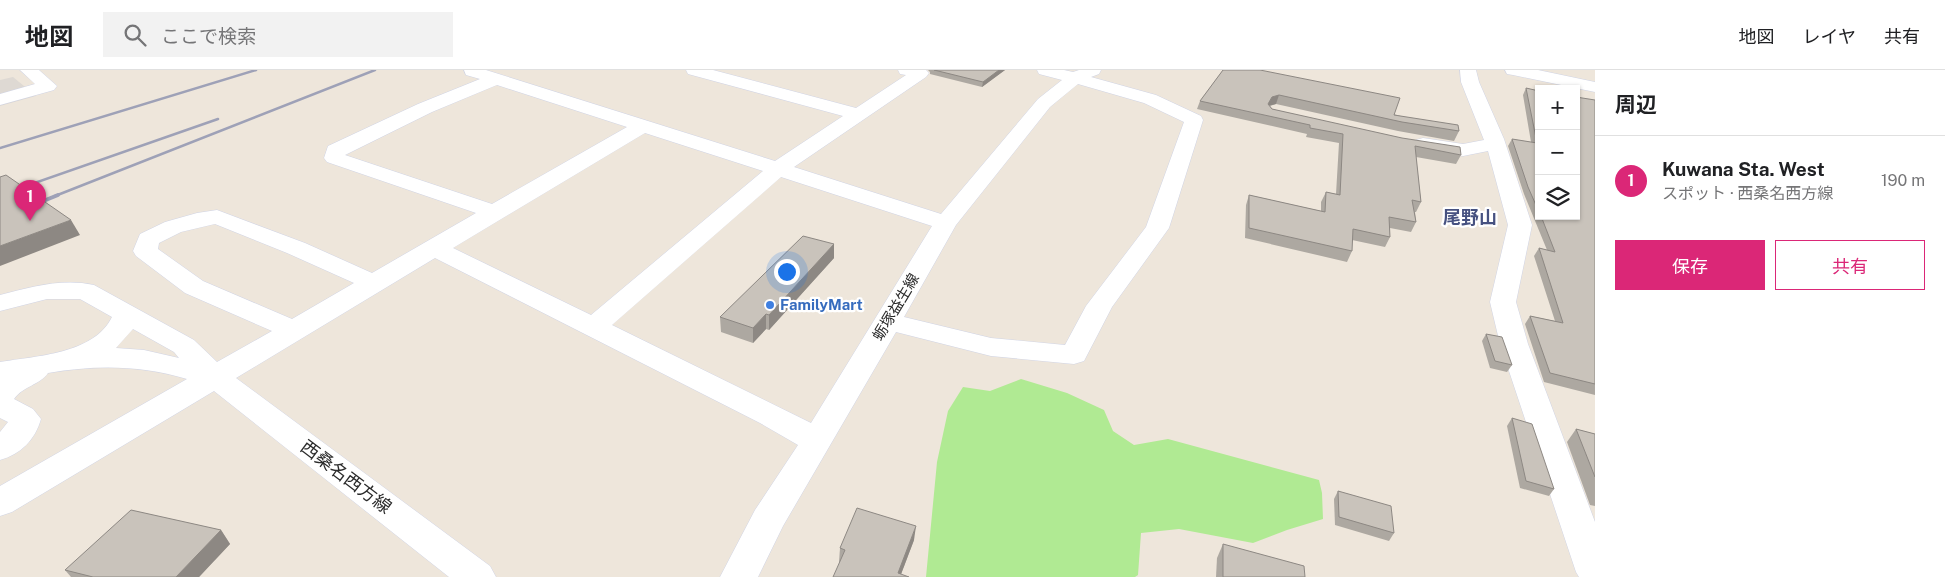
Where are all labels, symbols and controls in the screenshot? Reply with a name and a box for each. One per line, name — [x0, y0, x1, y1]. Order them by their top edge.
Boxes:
search box — [103, 12, 453, 57]
icon: search — [121, 21, 149, 49]
text: 地図 — [25, 22, 73, 50]
text: ここで検索 — [161, 25, 256, 47]
text: 地図 — [1739, 26, 1775, 47]
text: レイヤ — [1803, 26, 1856, 47]
text: 共有 — [1884, 26, 1920, 47]
map controls — [1535, 85, 1580, 220]
button: + — [1535, 85, 1580, 130]
text: 周辺 — [1615, 92, 1657, 117]
button: − — [1535, 130, 1580, 175]
text: Kuwana Sta. West — [1662, 158, 1825, 180]
text: 1 — [1628, 171, 1634, 190]
text: 190 m — [1881, 171, 1925, 190]
button: layers — [1535, 175, 1580, 220]
pin: 1 — [14, 180, 46, 221]
text: スポット · 西桑名西方線 — [1662, 184, 1833, 203]
district label: 尾野山 — [1443, 207, 1497, 228]
button: 保存 — [1615, 240, 1765, 290]
button: 共有 — [1775, 240, 1925, 290]
your location — [774, 259, 800, 285]
street label: 蛎塚益生線 — [869, 270, 922, 343]
place label: FamilyMart — [780, 296, 863, 313]
marker: FamilyMart — [764, 299, 776, 311]
street label: 西桑名西方線 — [297, 436, 396, 517]

